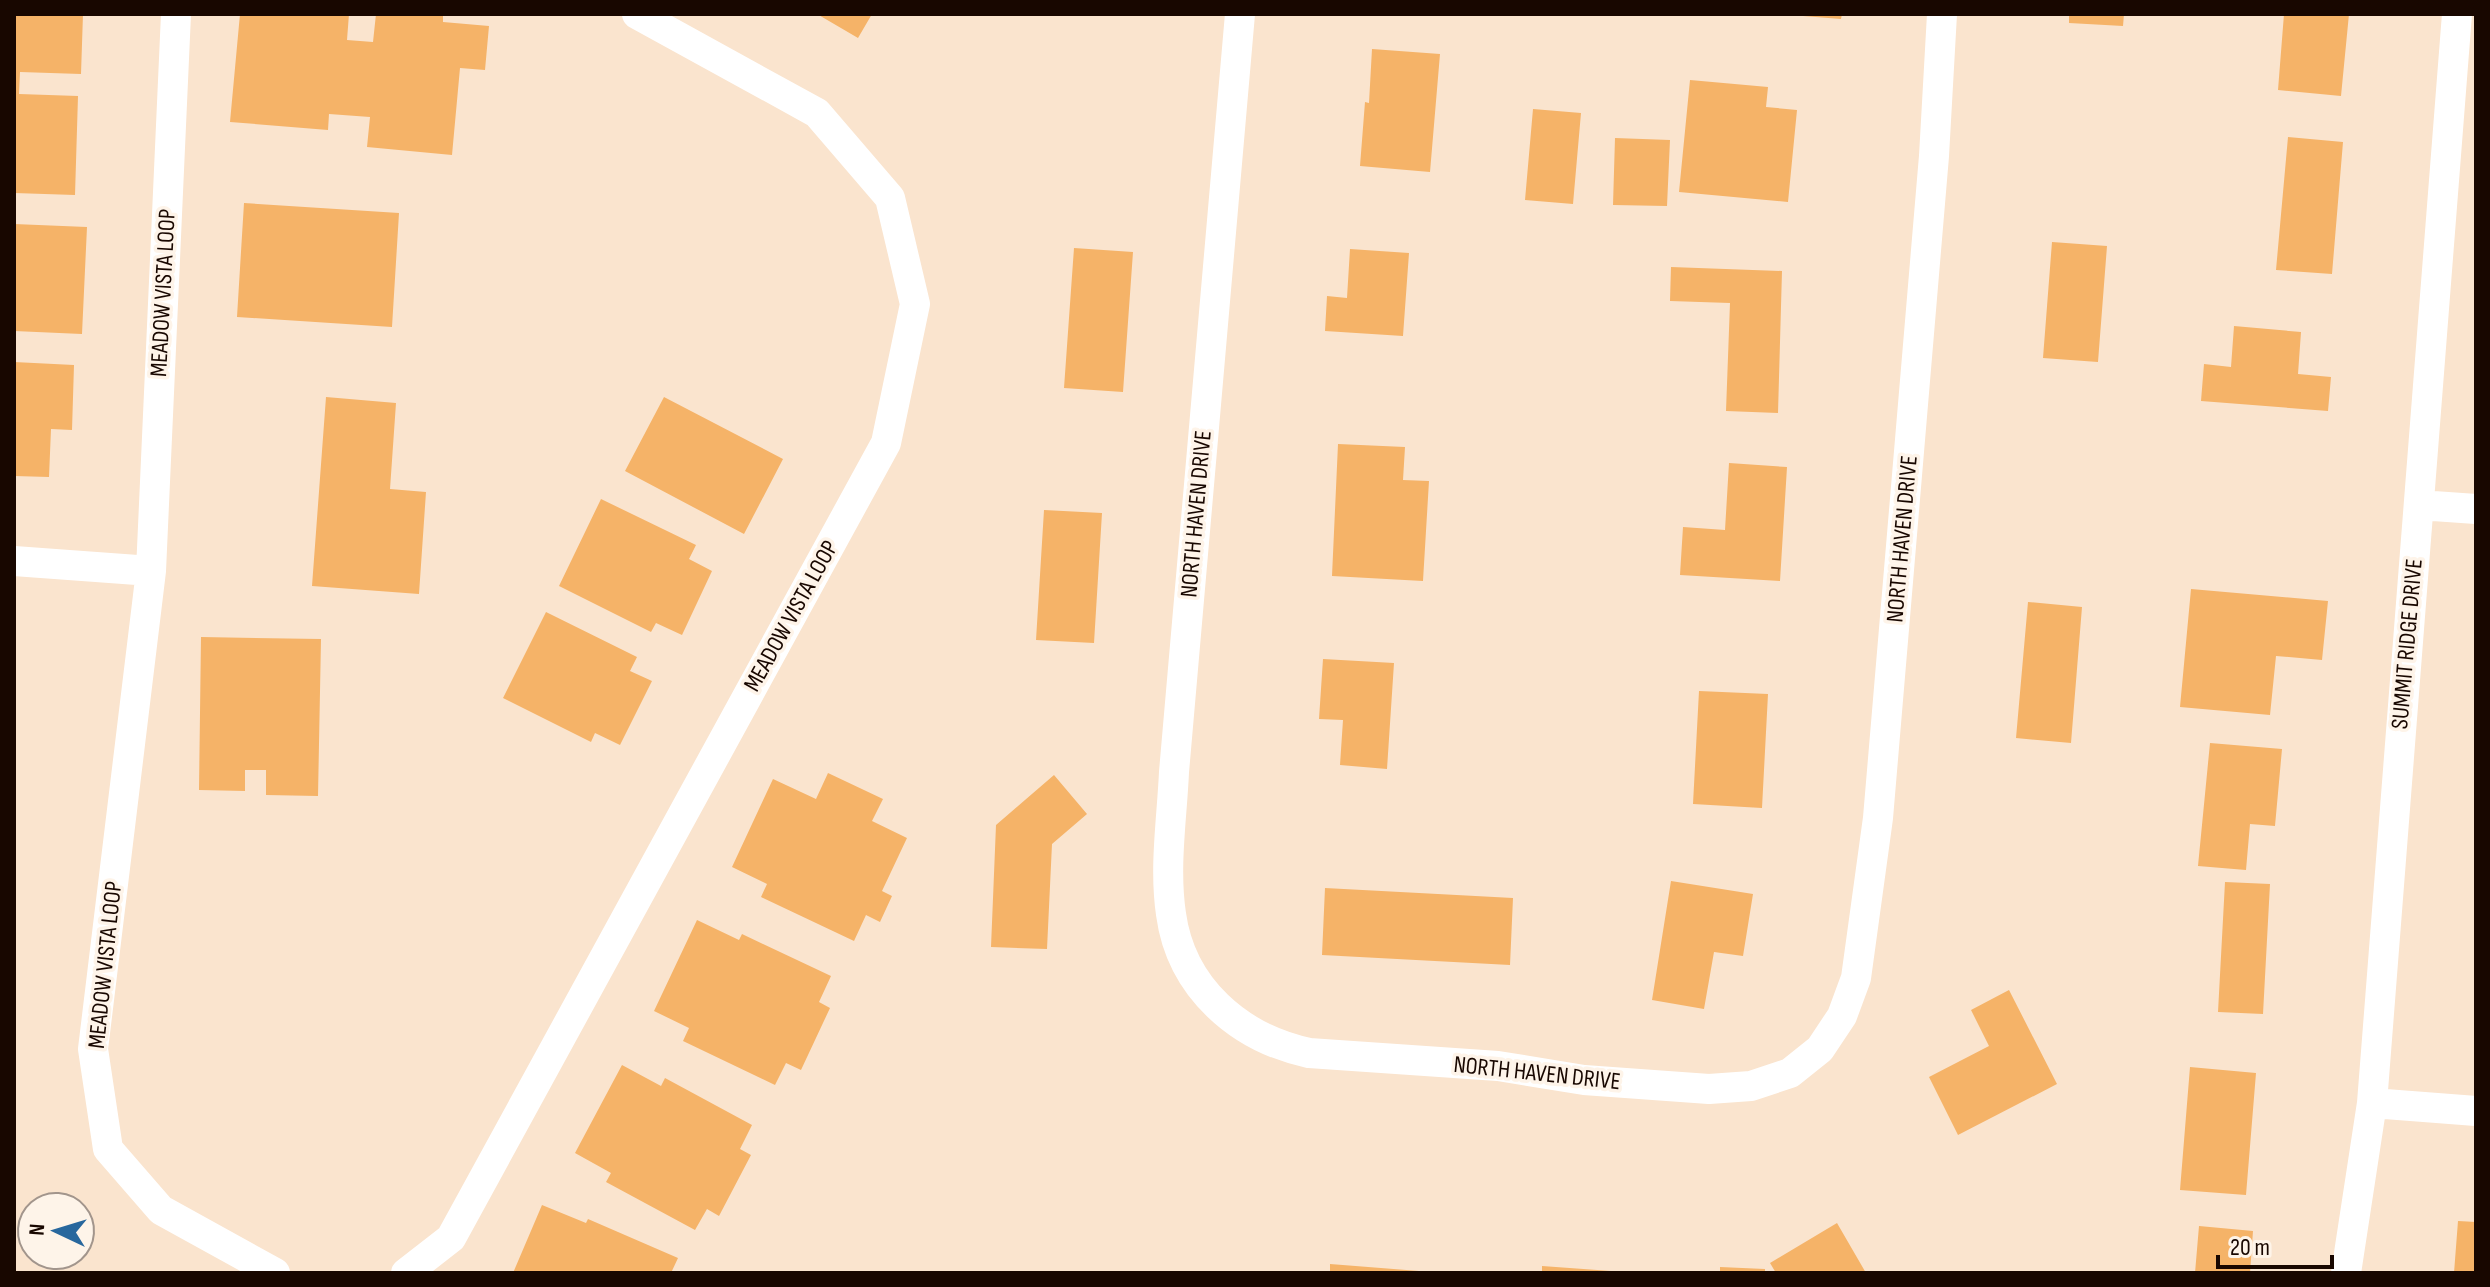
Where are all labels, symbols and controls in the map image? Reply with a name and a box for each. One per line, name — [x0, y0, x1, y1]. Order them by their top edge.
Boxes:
street label: MEADOW VISTA LOOP — [144, 208, 182, 378]
street label: NORTH HAVEN DRIVE — [1174, 429, 1218, 599]
street label: NORTH HAVEN DRIVE — [1880, 454, 1924, 624]
street label: MEADOW VISTA LOOP — [738, 535, 844, 697]
street label: SUMMIT RIDGE DRIVE — [2385, 558, 2429, 730]
street label: MEADOW VISTA LOOP — [82, 880, 128, 1050]
street label: NORTH HAVEN DRIVE — [1452, 1050, 1622, 1096]
north arrow — [16, 1191, 96, 1271]
scale bar — [2218, 1219, 2332, 1269]
text: N — [24, 1223, 51, 1237]
text: 20 m — [2230, 1233, 2270, 1262]

